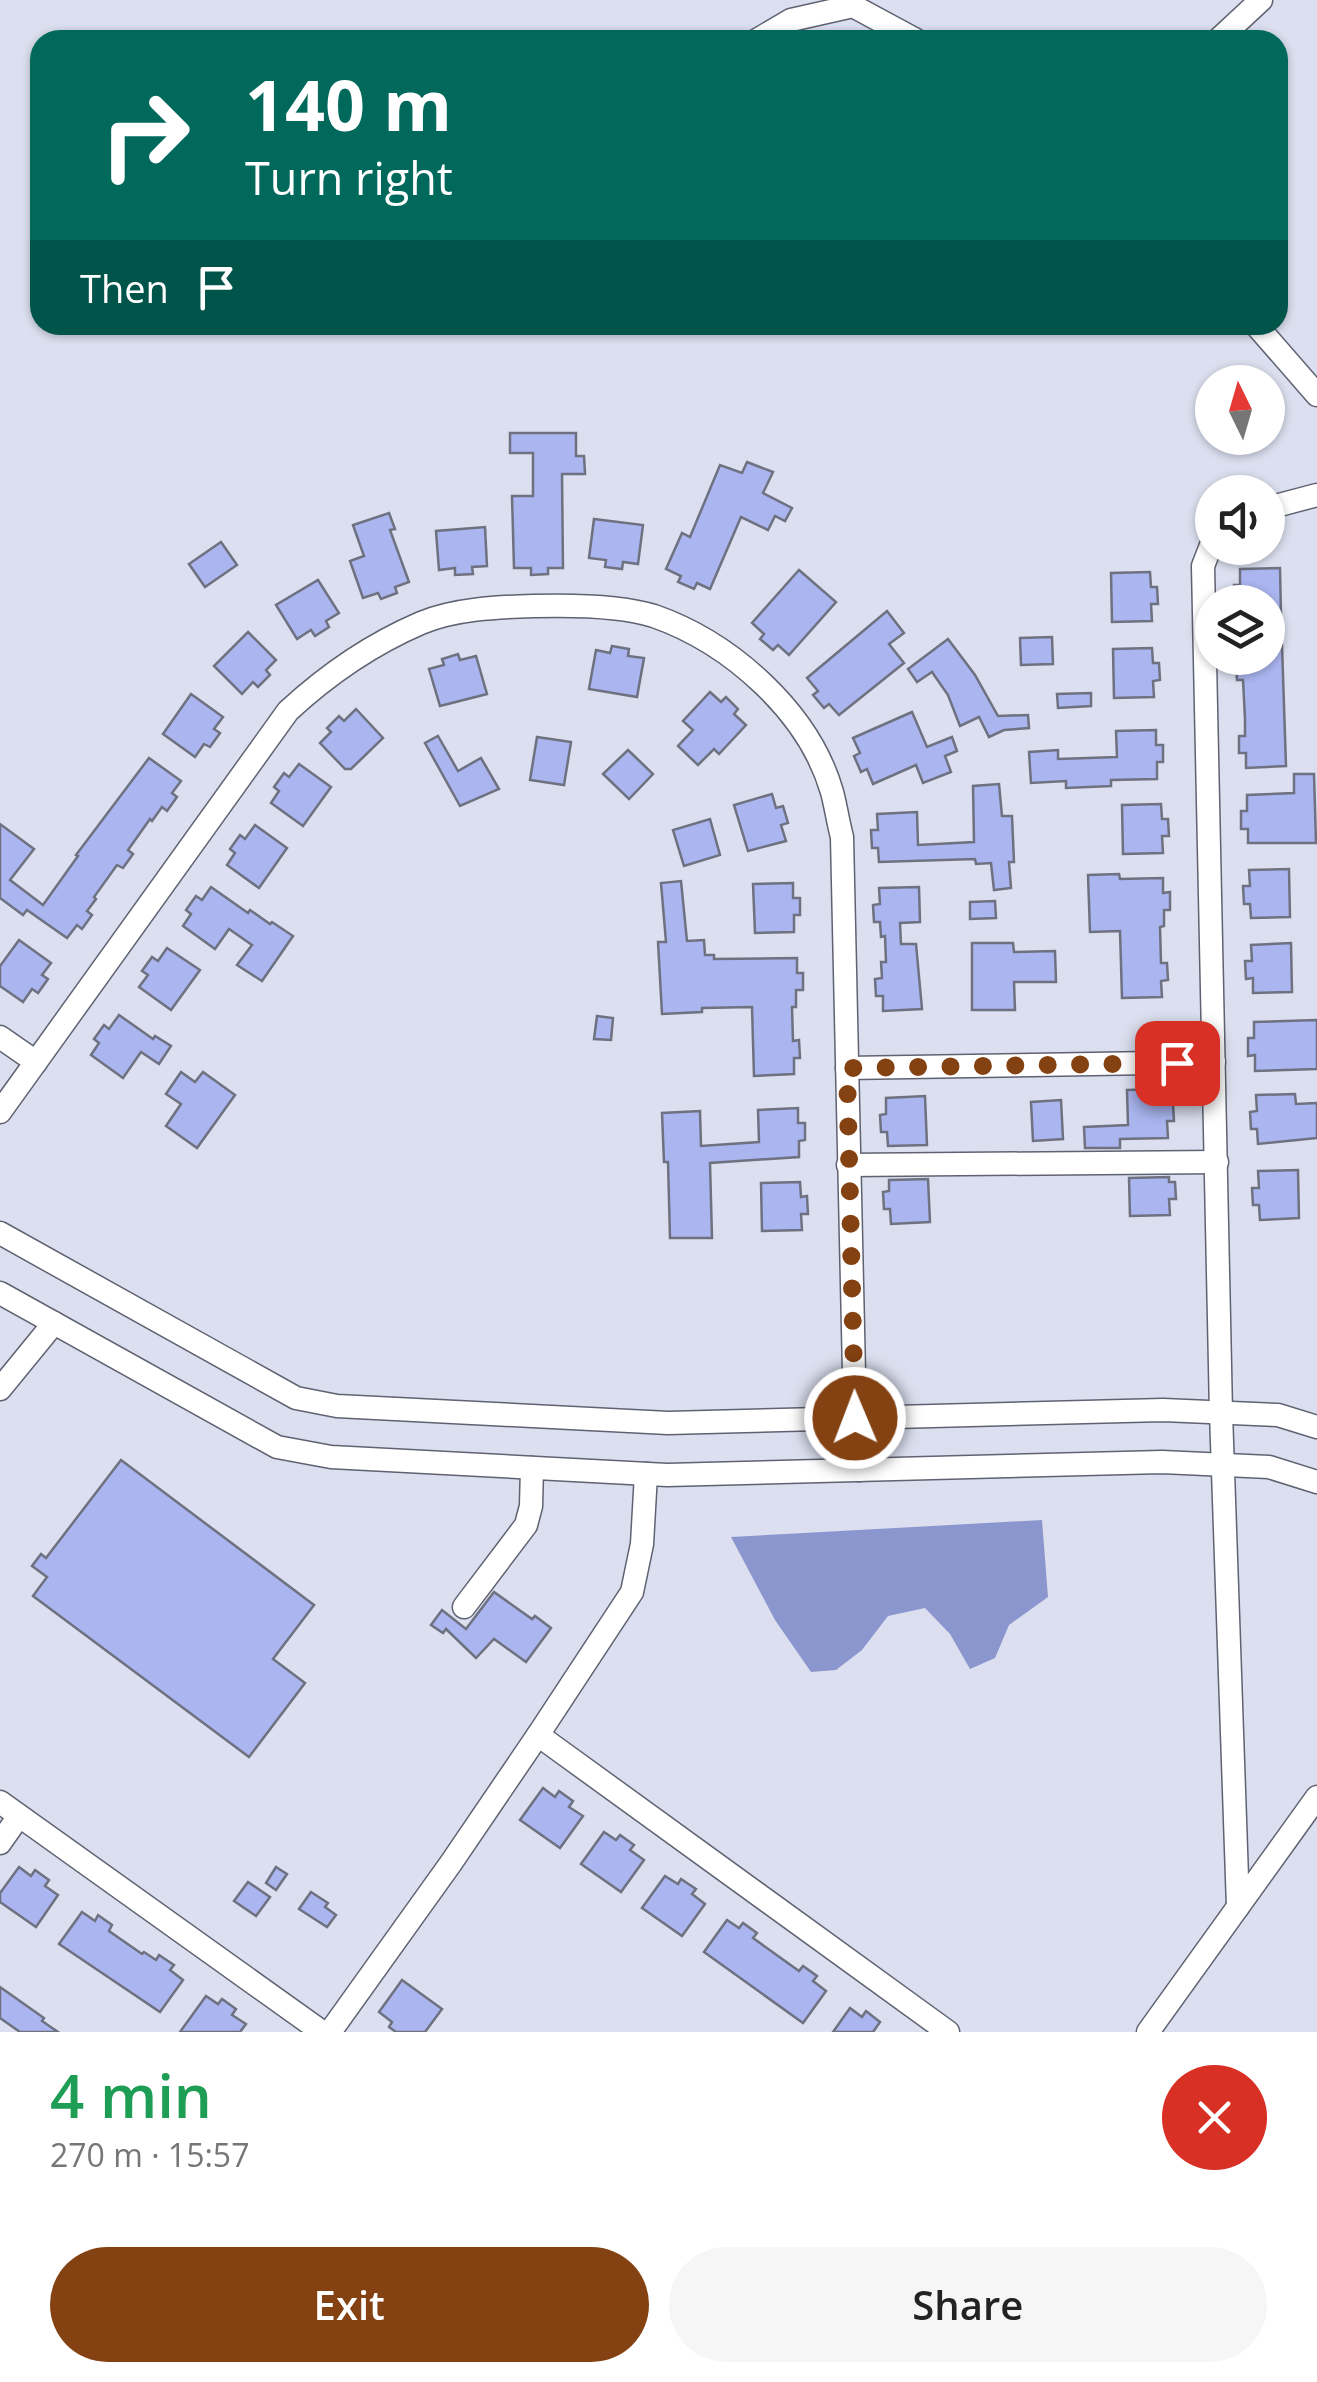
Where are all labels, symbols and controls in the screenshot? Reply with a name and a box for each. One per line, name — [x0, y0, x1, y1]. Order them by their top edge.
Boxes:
text: 140 m — [245, 56, 452, 152]
icon: right — [80, 70, 210, 200]
text: Turn right — [245, 147, 453, 208]
icon: arrive — [189, 260, 244, 315]
text: Then — [80, 262, 169, 314]
north arrow — [1195, 365, 1285, 455]
map controls — [1195, 365, 1285, 675]
button: sound — [1195, 475, 1285, 565]
button: layers — [1195, 585, 1285, 675]
pin — [1135, 1021, 1220, 1106]
icon: arrive — [1150, 1036, 1205, 1091]
position arrow — [803, 1366, 907, 1470]
text: 4 min — [50, 2054, 212, 2136]
button: close — [1162, 2065, 1267, 2170]
text: 270 m · 15:57 — [50, 2133, 249, 2176]
button: Exit — [50, 2247, 649, 2362]
button: Share — [669, 2247, 1267, 2362]

